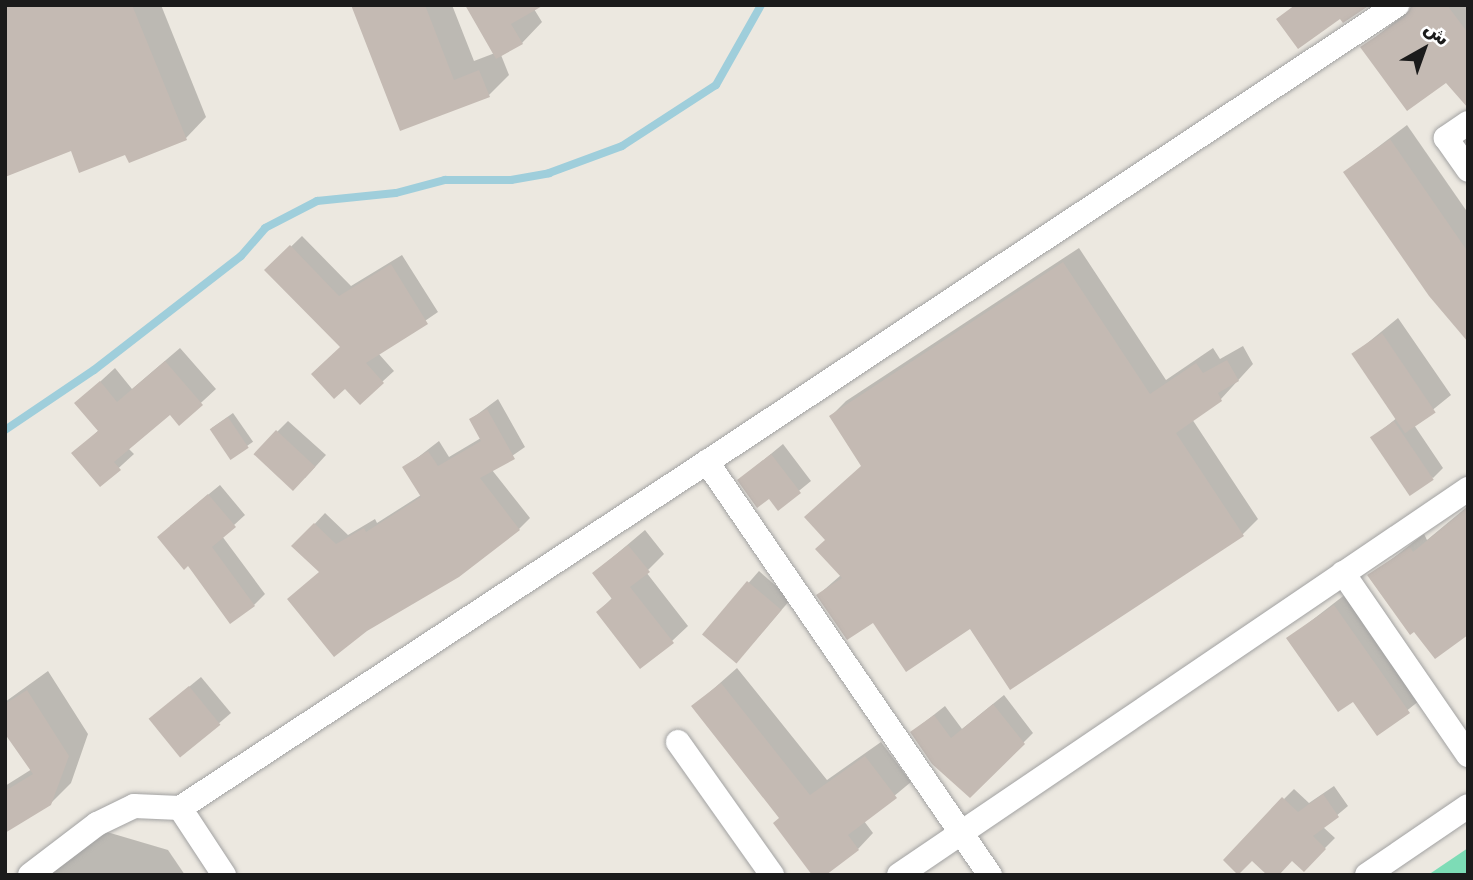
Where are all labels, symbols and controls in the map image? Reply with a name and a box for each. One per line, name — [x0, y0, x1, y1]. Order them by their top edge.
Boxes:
north arrow — [1389, 14, 1459, 84]
text: ش — [1420, 16, 1455, 50]

